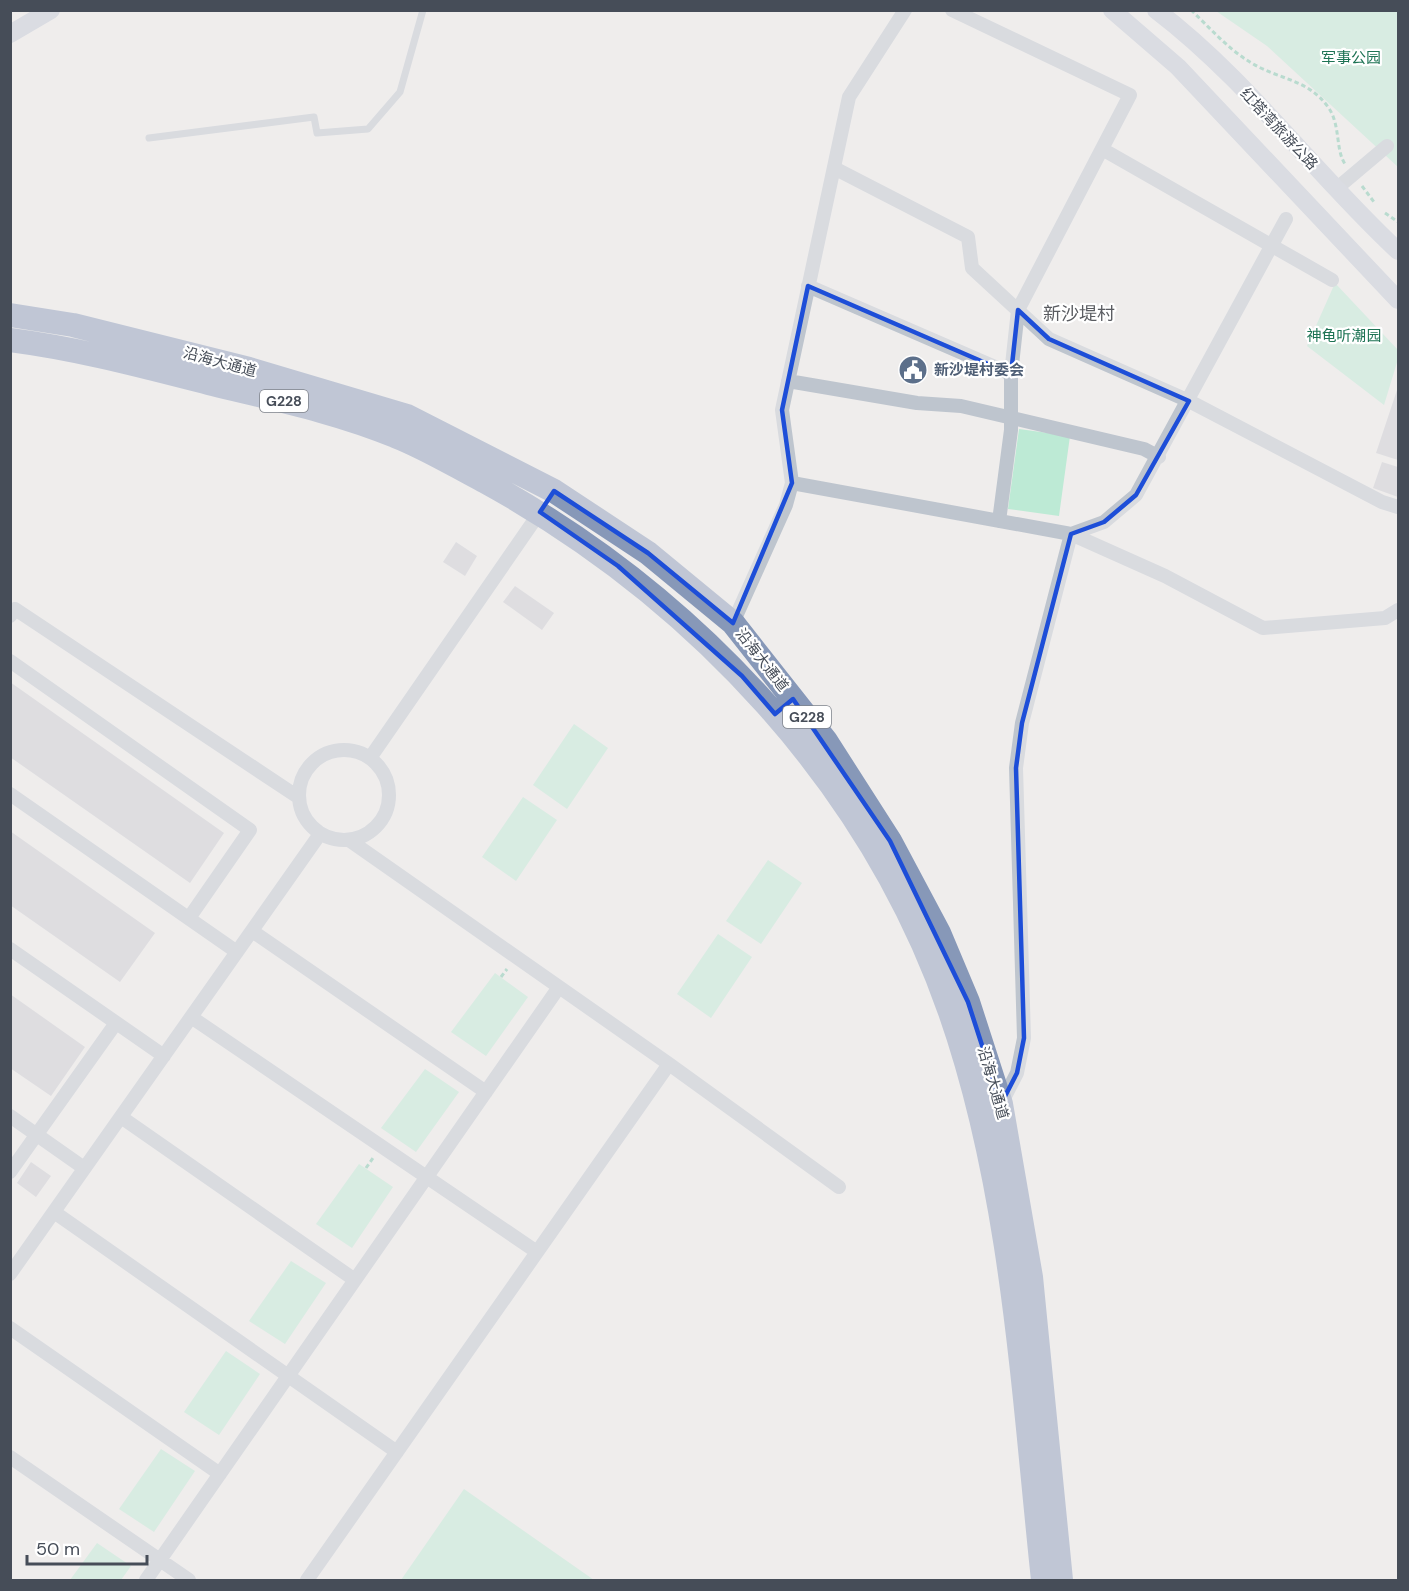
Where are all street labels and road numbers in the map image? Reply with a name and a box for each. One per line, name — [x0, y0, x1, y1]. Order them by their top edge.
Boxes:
street label: 红塔湾旅游公路 — [1236, 84, 1322, 174]
street label: 沿海大通道 — [181, 343, 259, 381]
road number: G228 — [260, 390, 308, 412]
street label: 沿海大通道 — [731, 624, 793, 696]
road number: G228 — [783, 706, 831, 728]
street label: 沿海大通道 — [973, 1044, 1013, 1122]

